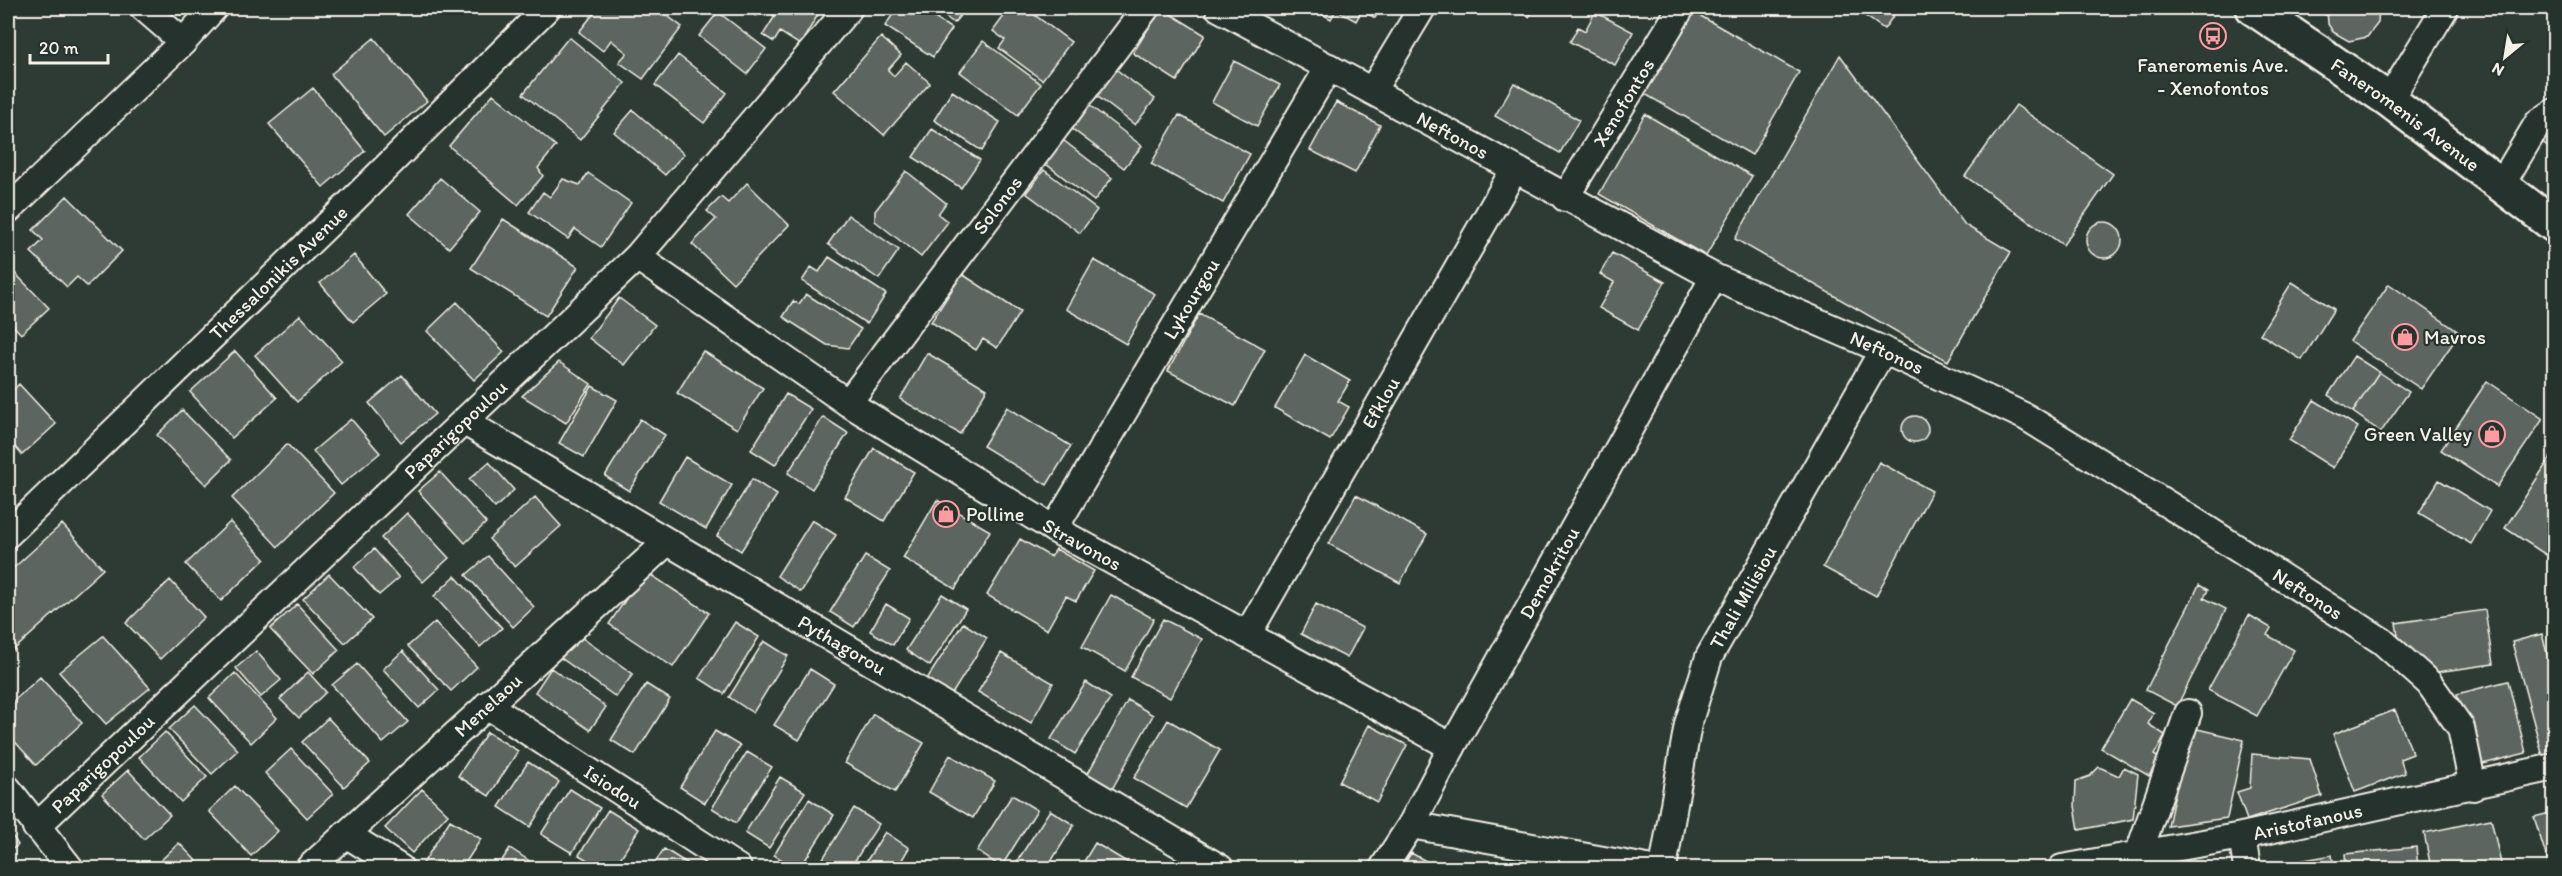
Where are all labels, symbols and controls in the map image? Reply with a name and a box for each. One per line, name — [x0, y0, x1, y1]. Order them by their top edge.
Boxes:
bus stop icon: Faneromenis Ave. - Xenofontos — [2198, 21, 2228, 51]
scale bar — [30, 27, 108, 65]
north arrow — [2475, 27, 2535, 87]
text: 20 m — [39, 37, 79, 59]
street label: Faneromenis Avenue — [2326, 52, 2485, 177]
place label: Faneromenis Ave. - Xenofontos — [2137, 53, 2289, 100]
street label: Xenofontos — [1587, 54, 1660, 151]
text: N — [2488, 59, 2507, 80]
street label: Neftonos — [1413, 106, 1493, 164]
street label: Solonos — [968, 171, 1027, 239]
street label: Thessalonikis Avenue — [204, 200, 352, 345]
street label: Lykourgou — [1158, 254, 1224, 344]
shop icon: Mavros — [2390, 322, 2420, 352]
street label: Neftonos — [1846, 325, 1928, 379]
place label: Mavros — [2424, 325, 2486, 349]
street label: Efklou — [1356, 372, 1405, 433]
street label: Paparigopoulou — [399, 375, 512, 484]
shop icon: Green Valley — [2477, 419, 2507, 449]
place label: Green Valley — [2364, 422, 2473, 446]
shop icon: Polline — [931, 499, 961, 529]
place label: Polline — [966, 502, 1024, 526]
street label: Stravonos — [1038, 513, 1126, 576]
street label: Demokritou — [1514, 522, 1584, 623]
street label: Thali Milisiou — [1704, 541, 1782, 653]
street label: Neftonos — [2268, 562, 2347, 625]
street label: Pythagorou — [794, 609, 891, 680]
street label: Menelaou — [449, 668, 527, 742]
street label: Paparigopoulou — [46, 709, 160, 818]
street label: Isiodou — [580, 759, 646, 814]
street label: Aristofanous — [2251, 798, 2365, 845]

